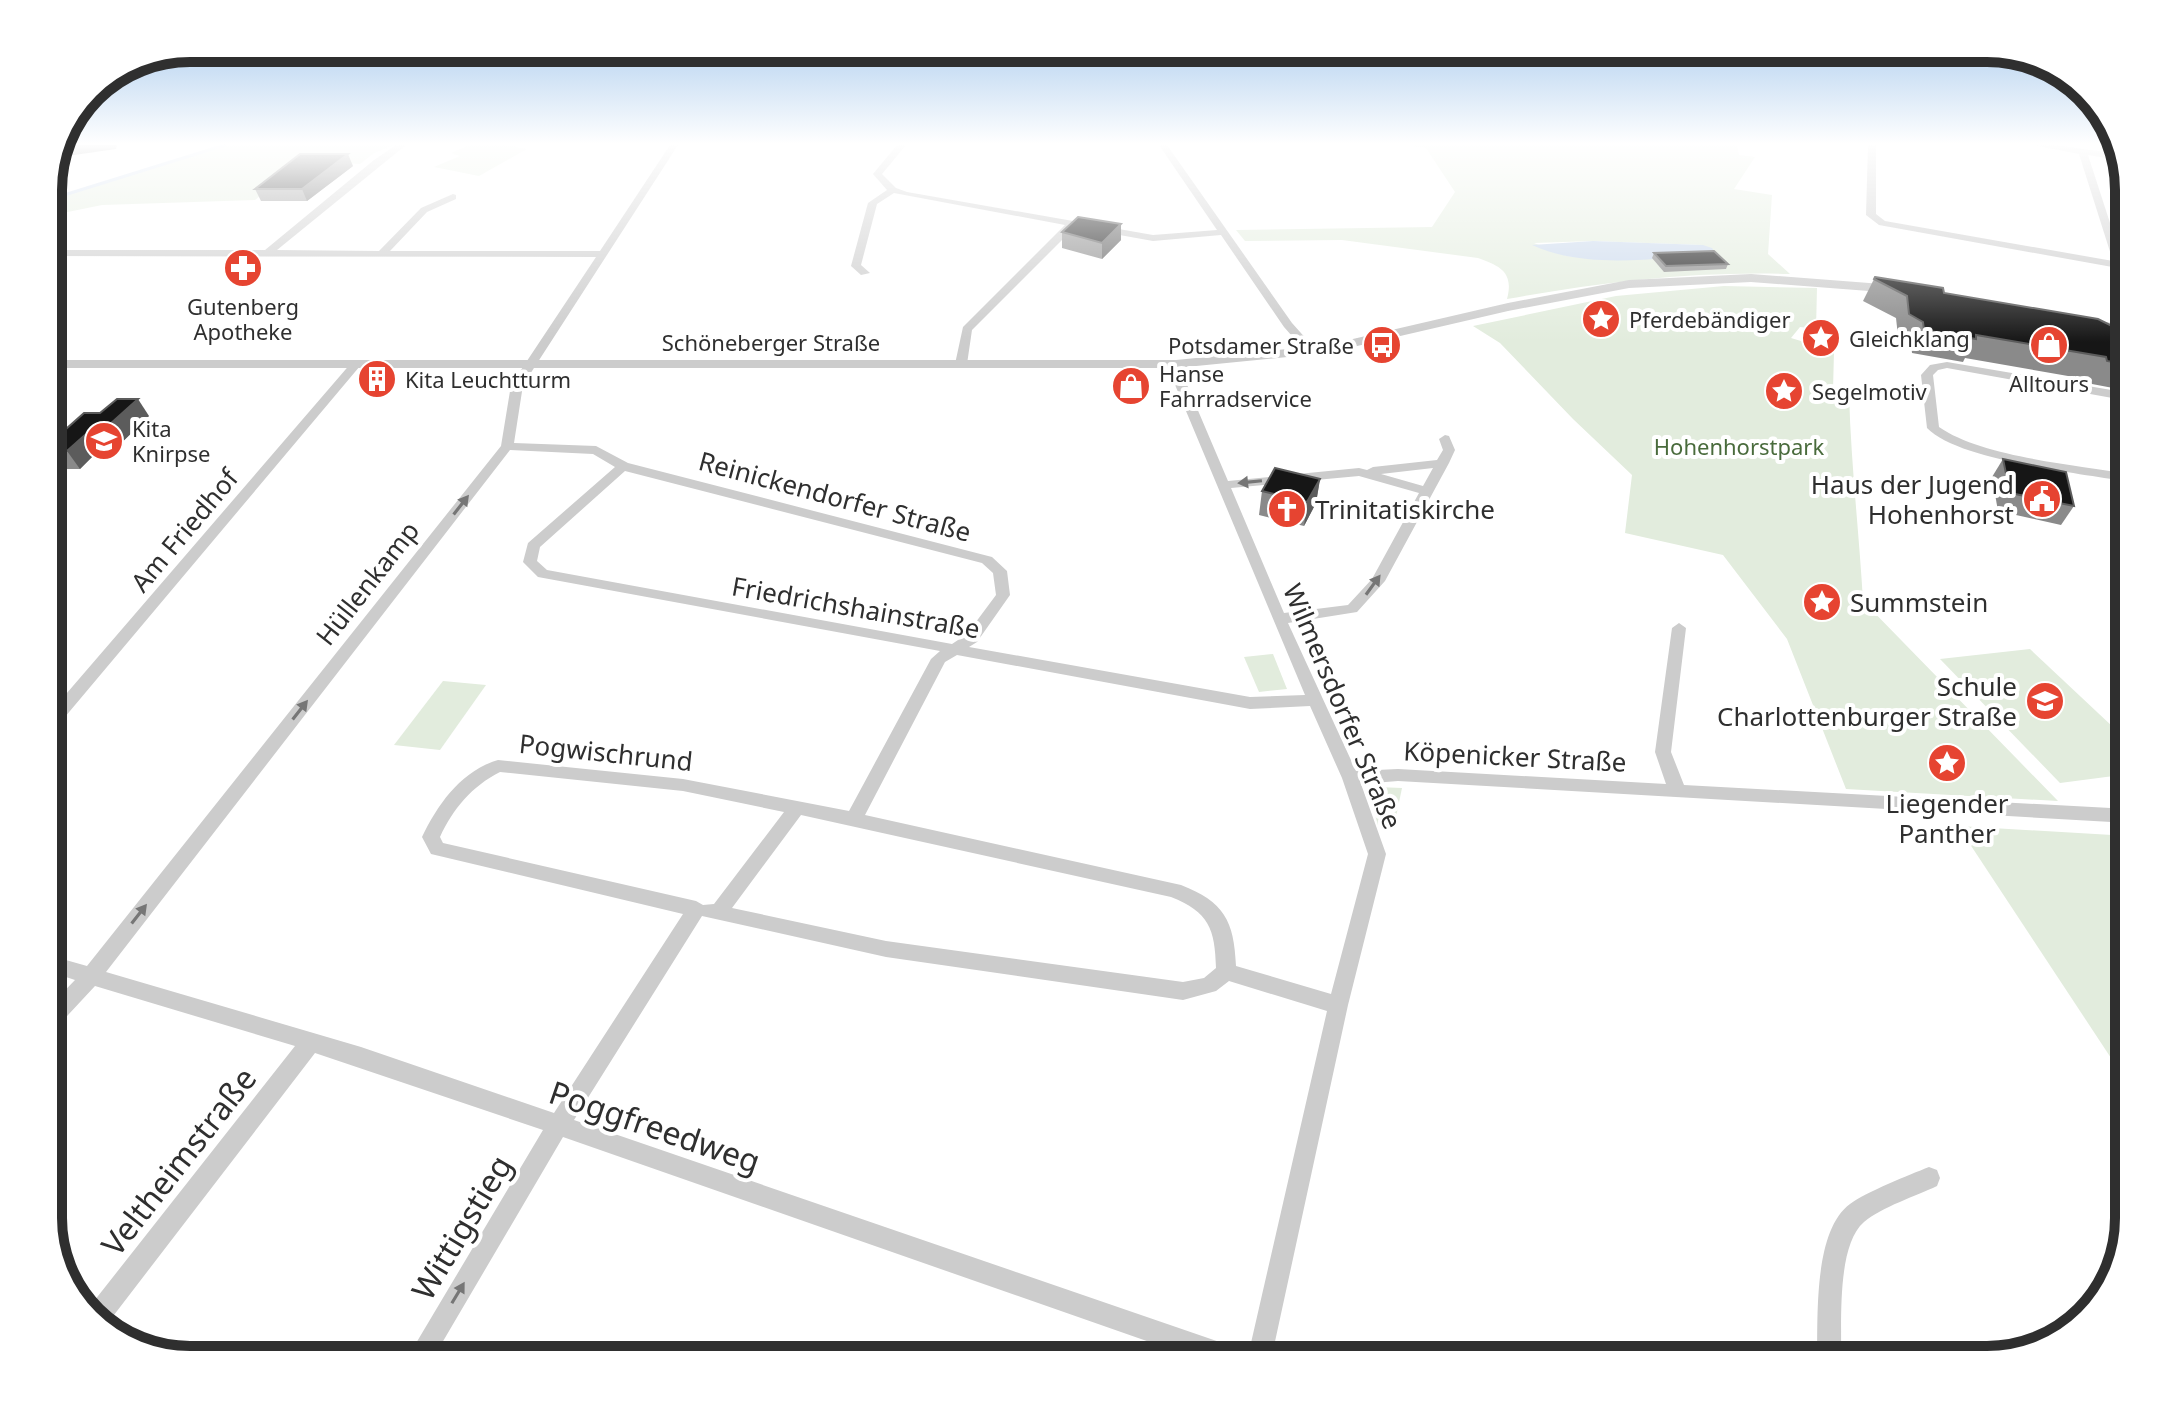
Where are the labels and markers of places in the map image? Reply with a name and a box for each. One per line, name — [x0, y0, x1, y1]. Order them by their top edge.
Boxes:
pharmacy icon: Gutenberg Apotheke — [222, 247, 264, 289]
place label: Gutenberg Apotheke — [187, 291, 299, 346]
place icon: Pferdebändiger — [1580, 298, 1622, 340]
place label: Pferdebändiger — [1629, 304, 1791, 334]
place icon: Gleichklang — [1800, 317, 1842, 359]
place label: Gleichklang — [1849, 323, 1970, 353]
bus stop icon: Potsdamer Straße — [1361, 324, 1403, 366]
shop icon: Alltours — [2028, 324, 2070, 366]
place label: Potsdamer Straße — [1168, 330, 1354, 360]
building icon: Kita Leuchtturm — [356, 358, 398, 400]
place label: Hanse Fahrradservice — [1159, 358, 1312, 413]
place label: Kita Leuchtturm — [405, 364, 571, 394]
shop icon: Hanse Fahrradservice — [1110, 365, 1152, 407]
place label: Alltours — [2009, 368, 2089, 398]
place icon: Segelmotiv — [1763, 370, 1805, 412]
place label: Segelmotiv — [1812, 376, 1928, 406]
place label: Kita Knirpse — [132, 413, 210, 468]
school or university icon: Kita Knirpse — [83, 420, 125, 462]
place label: Haus der Jugend Hohenhorst — [1811, 466, 2014, 532]
public building icon: Haus der Jugend Hohenhorst — [2021, 478, 2063, 520]
church icon: Trinitatiskirche — [1266, 488, 1308, 530]
place label: Trinitatiskirche — [1315, 491, 1495, 527]
place icon: Summstein — [1801, 581, 1843, 623]
place label: Summstein — [1850, 584, 1988, 620]
place label: Schule Charlottenburger Straße — [1717, 668, 2017, 734]
school or university icon: Schule Charlottenburger Straße — [2024, 680, 2066, 722]
place icon: Liegender Panther — [1926, 742, 1968, 784]
place label: Liegender Panther — [1885, 785, 2009, 851]

